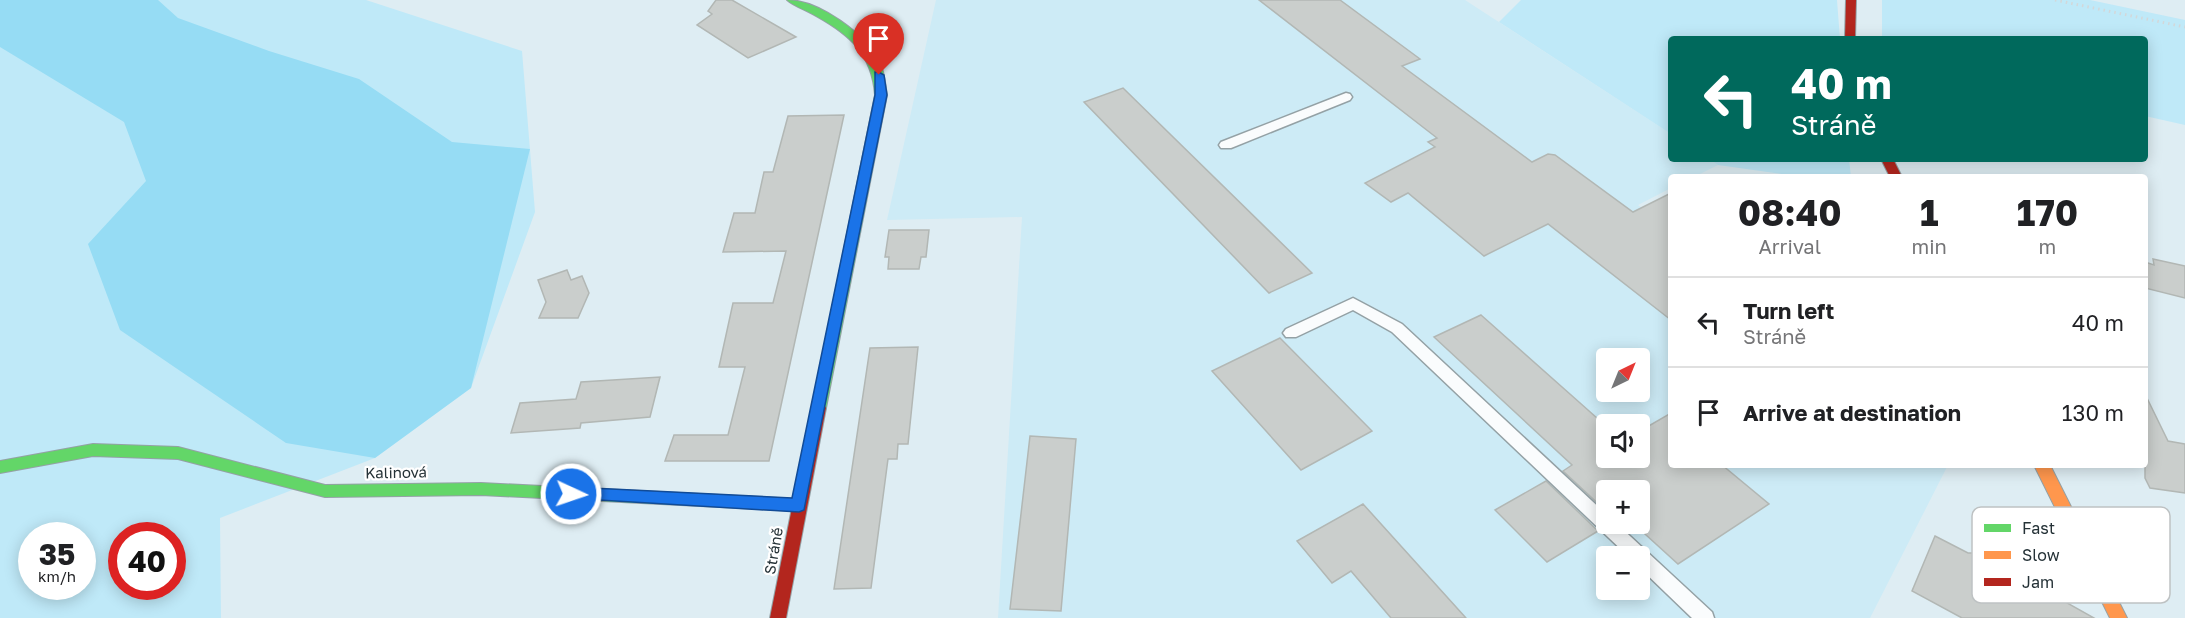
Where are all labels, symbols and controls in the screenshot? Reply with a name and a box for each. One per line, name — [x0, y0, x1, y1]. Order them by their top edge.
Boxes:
pin — [853, 13, 904, 75]
icon: arrive — [862, 22, 895, 55]
text: 40 m — [1791, 58, 1892, 108]
icon: left — [1692, 60, 1770, 138]
text: Stráně — [1791, 109, 1876, 141]
text: 08:40 — [1738, 191, 1842, 234]
text: 1 — [1920, 191, 1938, 234]
text: 170 — [2017, 191, 2078, 234]
text: Arrival — [1758, 234, 1821, 258]
text: min — [1911, 234, 1947, 258]
text: m — [2039, 234, 2056, 258]
text: Turn left — [1743, 297, 1834, 324]
icon: left — [1692, 306, 1725, 339]
text: 40 m — [2072, 309, 2124, 336]
text: Stráně — [1743, 324, 1806, 348]
north arrow — [1596, 348, 1650, 402]
map controls — [1596, 348, 1650, 600]
icon: arrive — [1692, 396, 1725, 429]
text: Arrive at destination — [1743, 399, 1961, 426]
text: 130 m — [2062, 399, 2124, 426]
button: sound — [1596, 414, 1650, 468]
street label: Kalinová — [365, 462, 427, 482]
position arrow — [539, 462, 603, 526]
button: + — [1596, 480, 1650, 534]
legend — [1972, 507, 2170, 603]
text: Fast — [2022, 518, 2055, 538]
speed limit sign: 40 — [108, 522, 186, 600]
street label: Stráně — [760, 526, 786, 576]
text: 35 — [39, 536, 75, 572]
text: Slow — [2022, 545, 2060, 565]
button: − — [1596, 546, 1650, 600]
text: km/h — [38, 567, 76, 585]
text: Jam — [2022, 572, 2054, 592]

